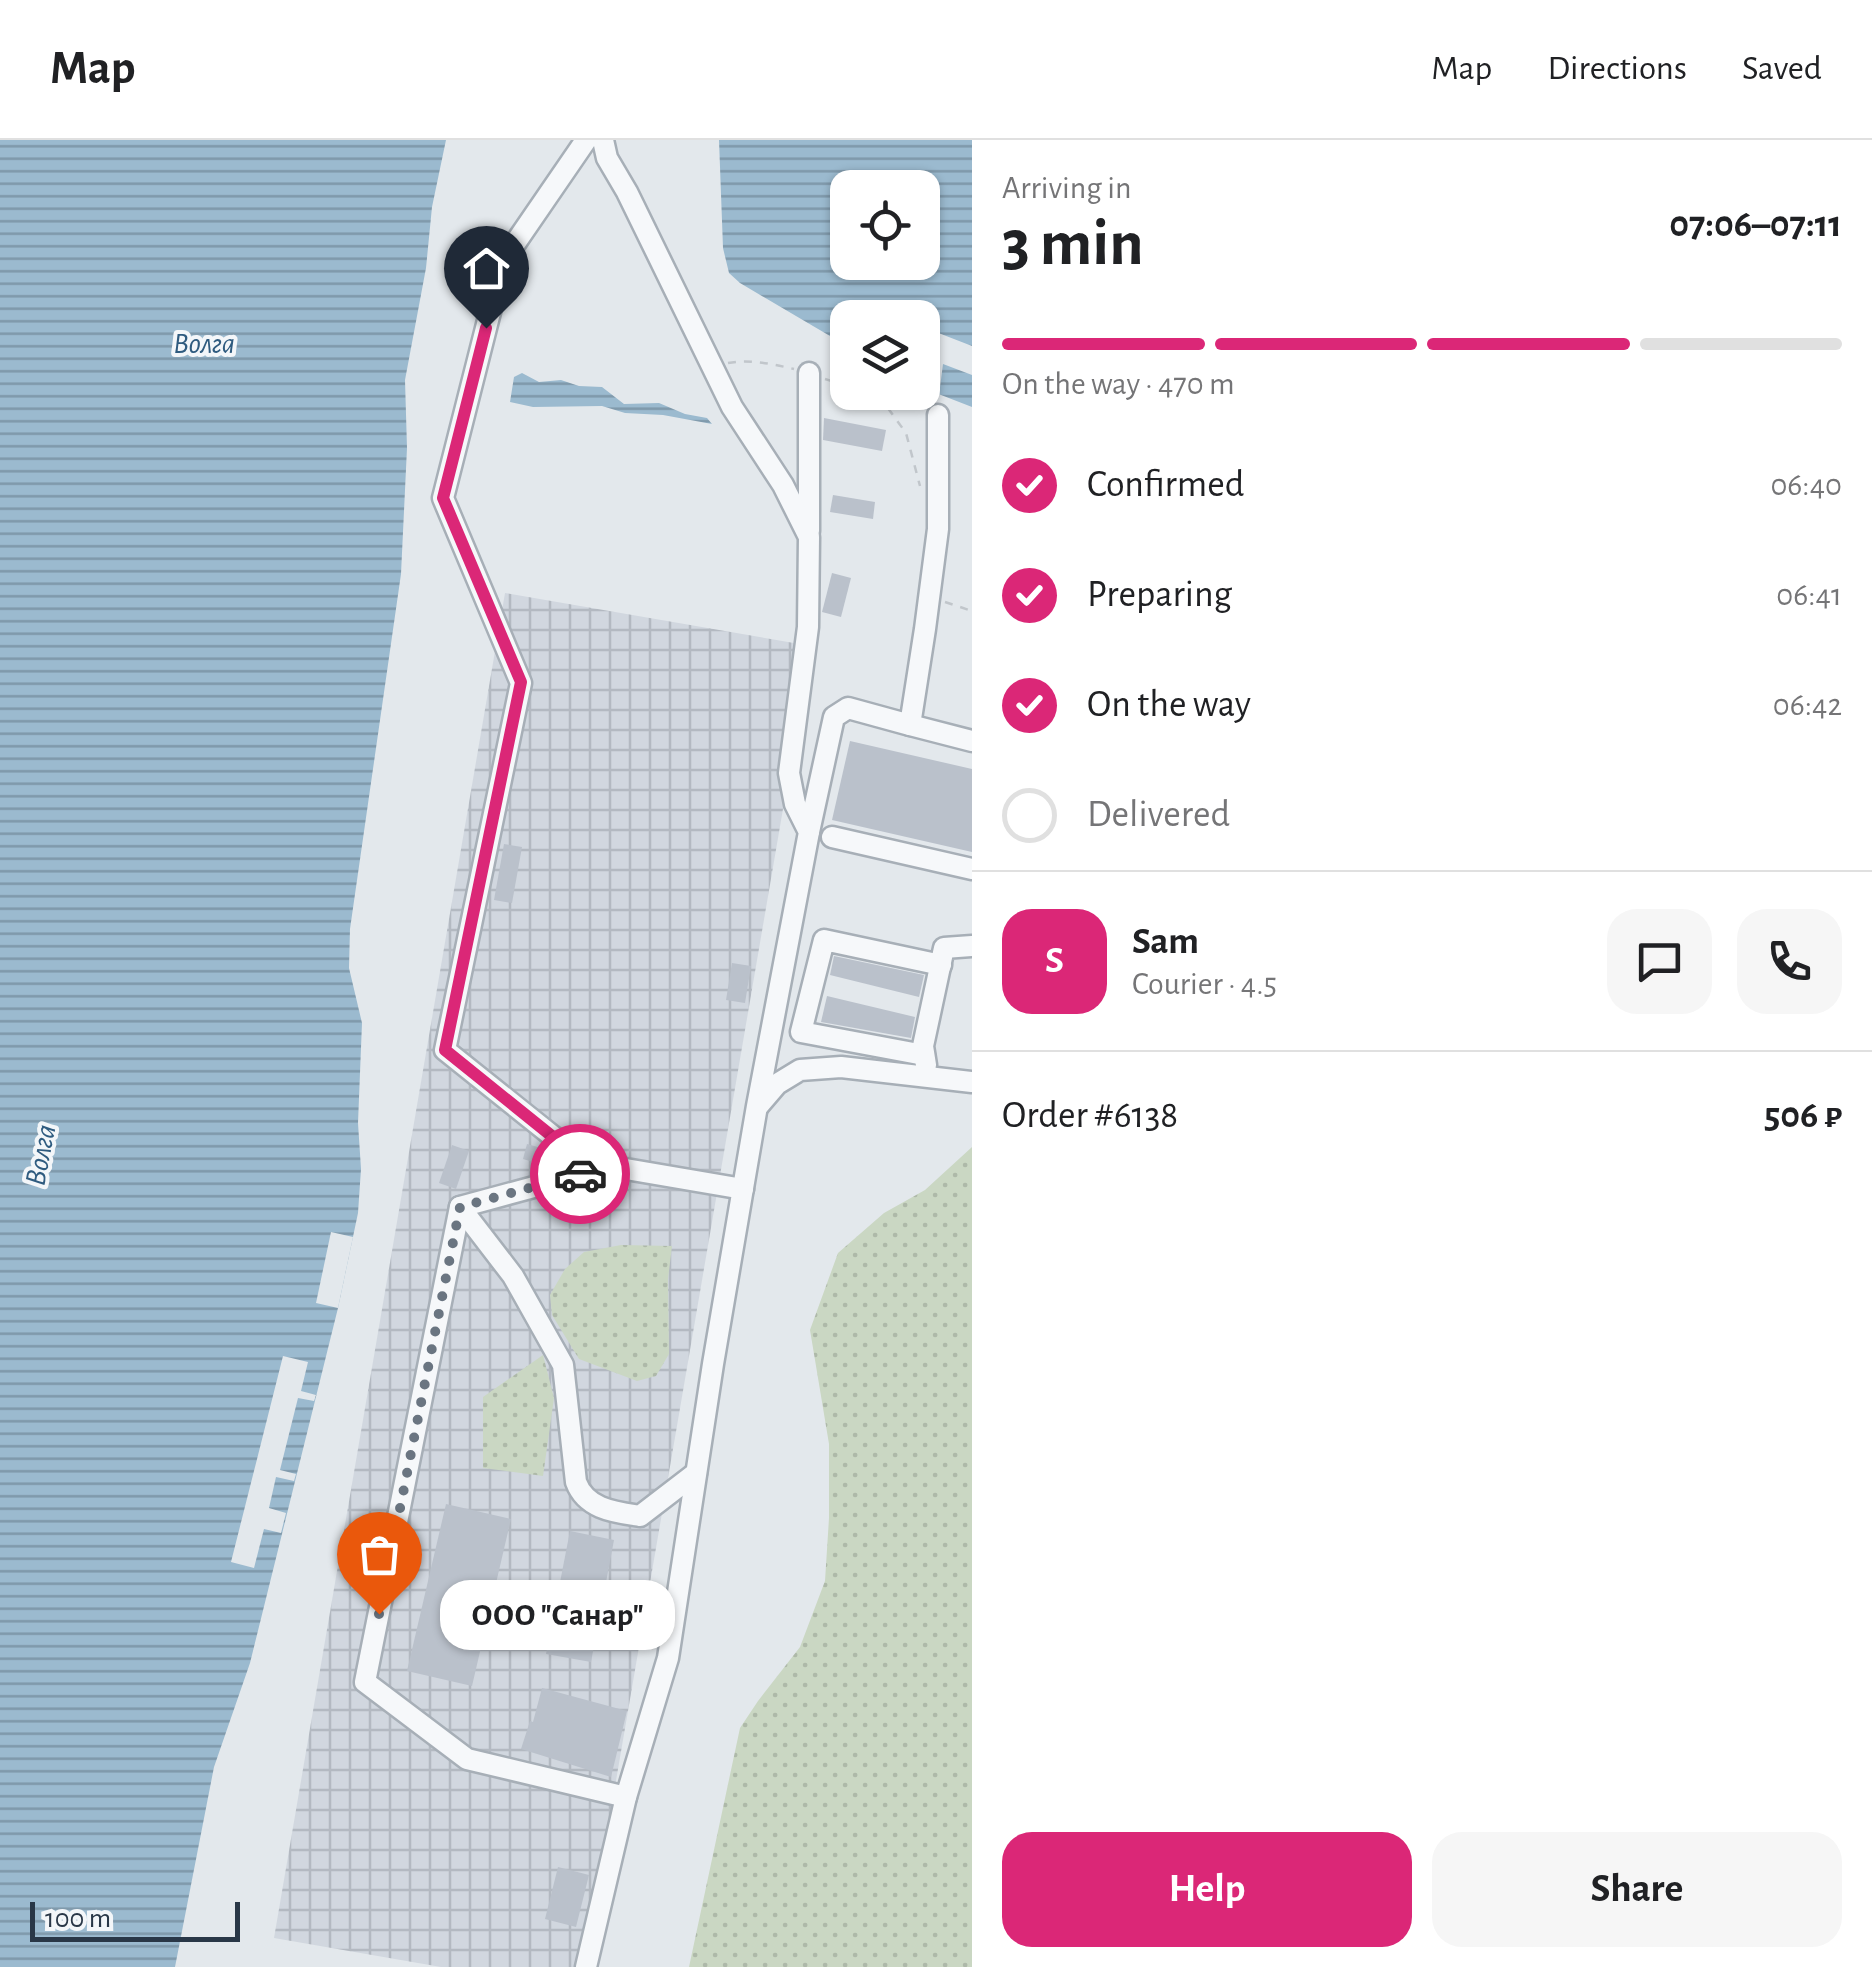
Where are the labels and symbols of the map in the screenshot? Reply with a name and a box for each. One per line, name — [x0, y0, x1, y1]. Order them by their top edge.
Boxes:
pin — [444, 226, 529, 329]
water label: Волга — [173, 329, 235, 359]
water label: Волга — [20, 1122, 62, 1188]
courier — [530, 1124, 630, 1224]
pin — [337, 1512, 422, 1615]
callout: ООО "Санар" — [439, 1579, 674, 1649]
scale bar — [30, 1897, 240, 1942]

